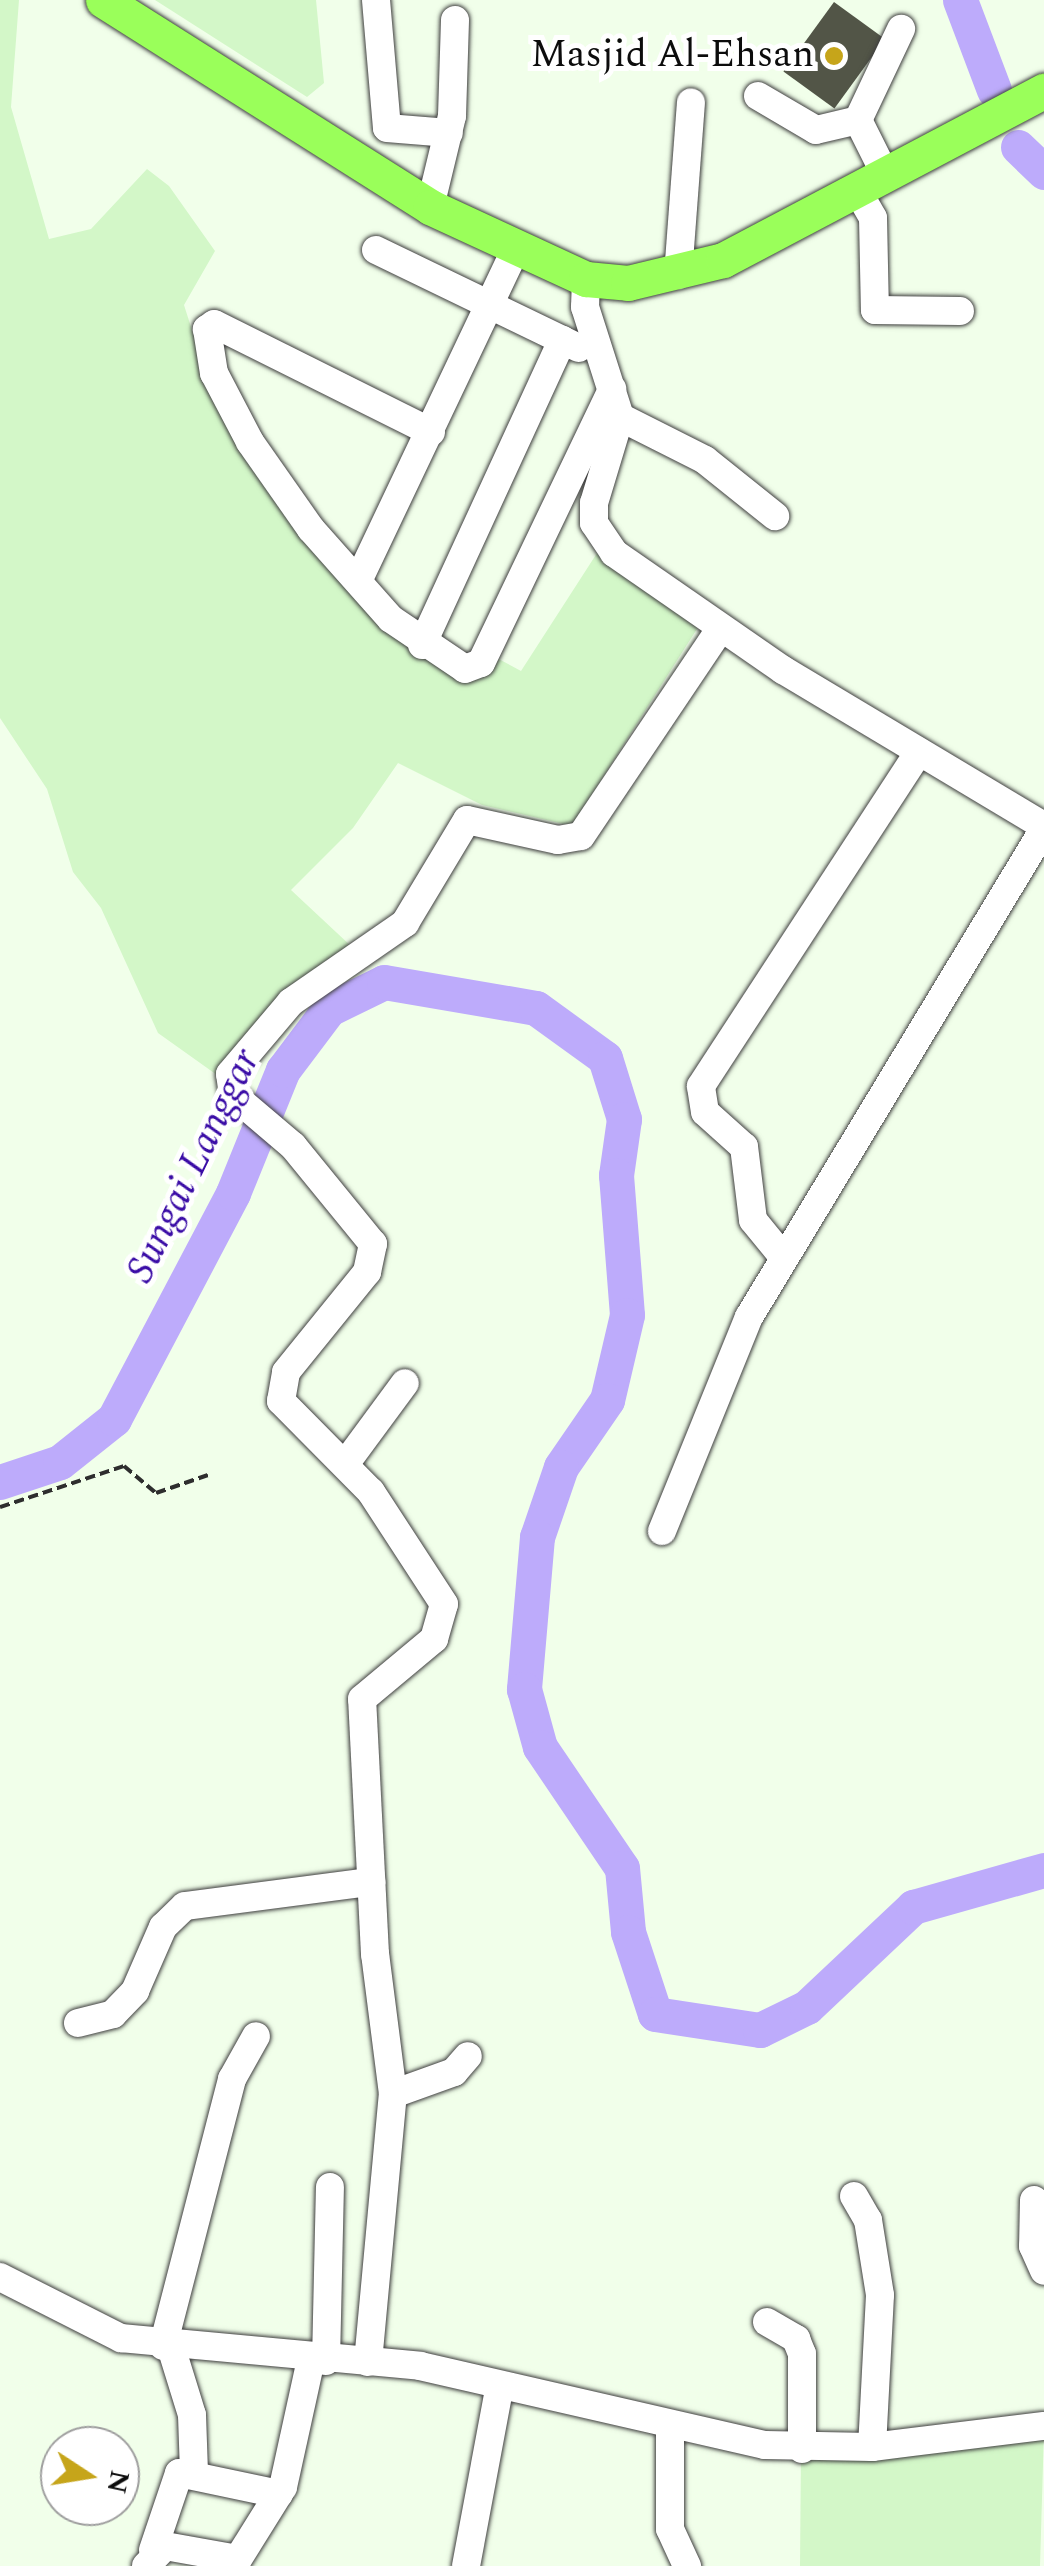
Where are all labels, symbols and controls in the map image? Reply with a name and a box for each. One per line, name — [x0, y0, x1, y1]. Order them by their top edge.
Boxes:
place label: Masjid Al-Ehsan — [530, 33, 814, 79]
marker: Masjid Al-Ehsan — [823, 45, 845, 67]
water label: Sungai Langgar — [117, 1042, 271, 1290]
north arrow — [40, 2426, 140, 2526]
text: N — [94, 2466, 141, 2498]

